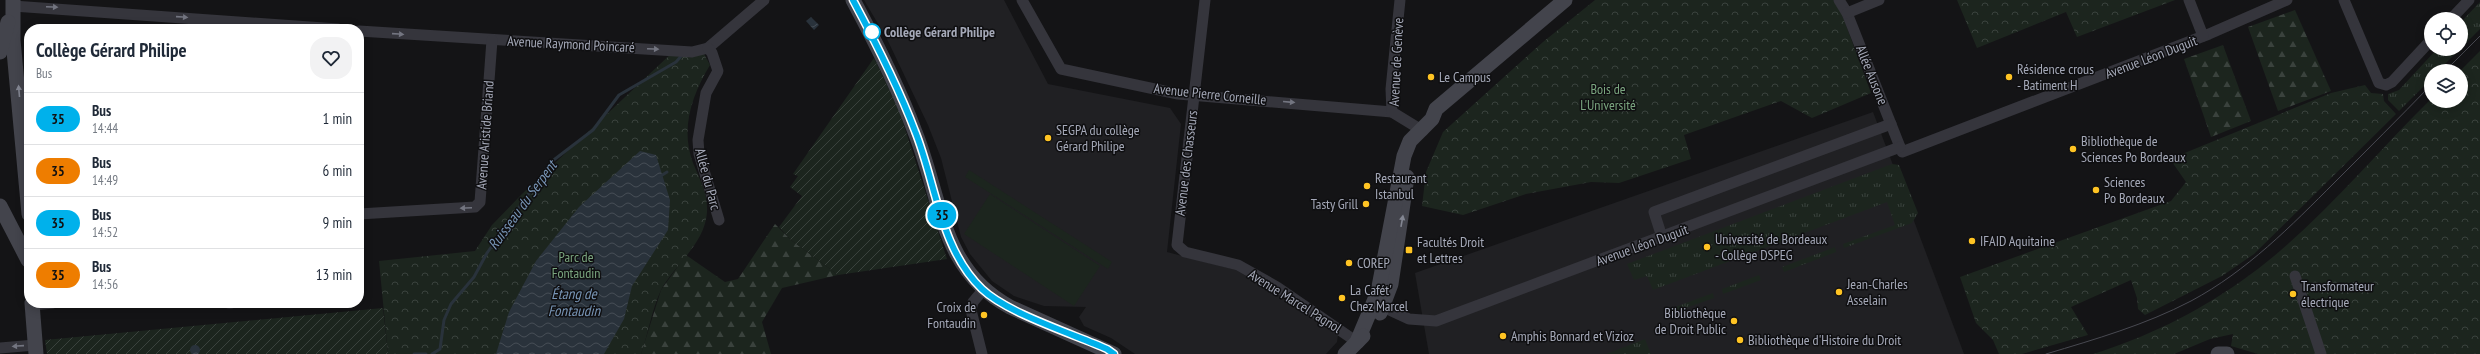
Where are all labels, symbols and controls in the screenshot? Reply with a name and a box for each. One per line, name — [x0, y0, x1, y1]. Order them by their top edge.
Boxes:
one-way arrow — [46, 4, 58, 11]
map controls — [2424, 12, 2468, 108]
button: locate — [2424, 12, 2468, 56]
one-way arrow — [176, 14, 188, 21]
street label: Avenue de Genève — [1385, 17, 1407, 107]
marker: Collège Gérard Philipe — [863, 23, 881, 41]
place label: Collège Gérard Philipe — [884, 23, 995, 41]
one-way arrow — [392, 30, 404, 37]
street label: Avenue Léon Duguit — [2103, 31, 2200, 83]
street label: Avenue Raymond Poincaré — [507, 32, 635, 56]
button: heart — [310, 37, 352, 79]
text: Collège Gérard Philipe — [36, 38, 187, 62]
street label: Allée Ausone — [1852, 43, 1892, 108]
one-way arrow — [647, 46, 659, 53]
place label: Résidence crous - Batiment H — [2017, 60, 2094, 94]
button: layers — [2424, 64, 2468, 108]
text: Bus — [36, 65, 52, 82]
place label: Le Campus — [1439, 68, 1491, 86]
marker: Le Campus — [1426, 72, 1436, 82]
marker: Résidence crous - Batiment H — [2004, 72, 2014, 82]
street label: Avenue Pierre Corneille — [1153, 79, 1267, 109]
street label: Avenue Aristide Briand — [472, 80, 498, 190]
park label: Bois de L'Université — [1580, 80, 1636, 114]
one-way arrow — [16, 85, 23, 97]
one-way arrow — [1283, 99, 1295, 106]
text: Bus — [92, 101, 111, 120]
text: 1 min — [322, 109, 352, 128]
street label: Avenue des Chasseurs — [1171, 109, 1201, 217]
text: 35 — [51, 110, 65, 128]
text: 14:44 — [92, 120, 118, 137]
place label: SEGPA du collège Gérard Philipe — [1056, 121, 1140, 155]
place label: Bibliothèque de Sciences Po Bordeaux — [2081, 132, 2186, 166]
marker: SEGPA du collège Gérard Philipe — [1043, 133, 1053, 143]
marker: Bibliothèque de Sciences Po Bordeaux — [2068, 144, 2078, 154]
street label: Allée du Parc — [691, 146, 725, 212]
text: Bus — [92, 153, 111, 172]
water label: Ruisseau du Serpent — [483, 155, 562, 253]
text: 6 min — [322, 161, 352, 180]
text: 35 — [51, 162, 65, 180]
place label: Restaurant Istanbul — [1375, 169, 1427, 203]
text: 14:49 — [92, 172, 118, 189]
place label: Sciences Po Bordeaux — [2104, 173, 2165, 207]
marker: Restaurant Istanbul — [1362, 181, 1372, 191]
marker: Sciences Po Bordeaux — [2091, 185, 2101, 195]
place label: Tasty Grill — [1311, 195, 1359, 213]
marker: Tasty Grill — [1361, 199, 1371, 209]
line badge: 35 — [924, 202, 960, 228]
one-way arrow — [460, 204, 472, 211]
text: Bus — [92, 205, 111, 224]
text: 35 — [935, 206, 949, 224]
text: 9 min — [322, 213, 352, 232]
text: 35 — [51, 214, 65, 232]
one-way arrow — [1399, 215, 1405, 228]
street label: Avenue Léon Duguit — [1593, 220, 1691, 270]
text: 14:52 — [92, 224, 118, 241]
place label: Université de Bordeaux - Collège DSPEG — [1715, 230, 1828, 264]
place label: IFAID Aquitaine — [1980, 232, 2055, 250]
place label: Facultés Droit et Lettres — [1417, 233, 1484, 267]
marker: IFAID Aquitaine — [1967, 236, 1977, 246]
marker: Université de Bordeaux - Collège DSPEG — [1702, 242, 1712, 252]
marker: Facultés Droit et Lettres — [1404, 245, 1414, 255]
park label: Parc de Fontaudin — [552, 248, 600, 282]
place label: COREP — [1357, 254, 1390, 272]
text: Bus — [92, 257, 111, 276]
marker: COREP — [1344, 258, 1354, 268]
text: 13 min — [316, 265, 352, 284]
street label: Avenue Marcel Pagnol — [1245, 265, 1346, 337]
text: 35 — [51, 266, 65, 284]
place label: Jean-Charles Asselain — [1846, 275, 1908, 309]
text: 14:56 — [92, 276, 118, 293]
place label: Transformateur électrique — [2301, 277, 2374, 311]
place label: La Cafét' Chez Marcel — [1350, 281, 1409, 315]
water label: Étang de Fontaudin — [548, 284, 602, 320]
marker: Jean-Charles Asselain — [1834, 287, 1844, 297]
marker: Transformateur électrique — [2288, 289, 2298, 299]
marker: La Cafét' Chez Marcel — [1337, 293, 1347, 303]
place label: Croix de Fontaudin — [927, 298, 976, 332]
place label: Bibliothèque de Droit Public — [1655, 304, 1726, 338]
marker: Croix de Fontaudin — [979, 310, 989, 320]
marker: Bibliothèque de Droit Public — [1729, 316, 1739, 326]
place label: Amphis Bonnard et Vizioz — [1511, 327, 1634, 345]
marker: Amphis Bonnard et Vizioz — [1498, 331, 1508, 341]
place label: Bibliothèque d'Histoire du Droit — [1748, 331, 1901, 349]
marker: Bibliothèque d'Histoire du Droit — [1735, 335, 1745, 345]
one-way arrow — [12, 343, 24, 350]

